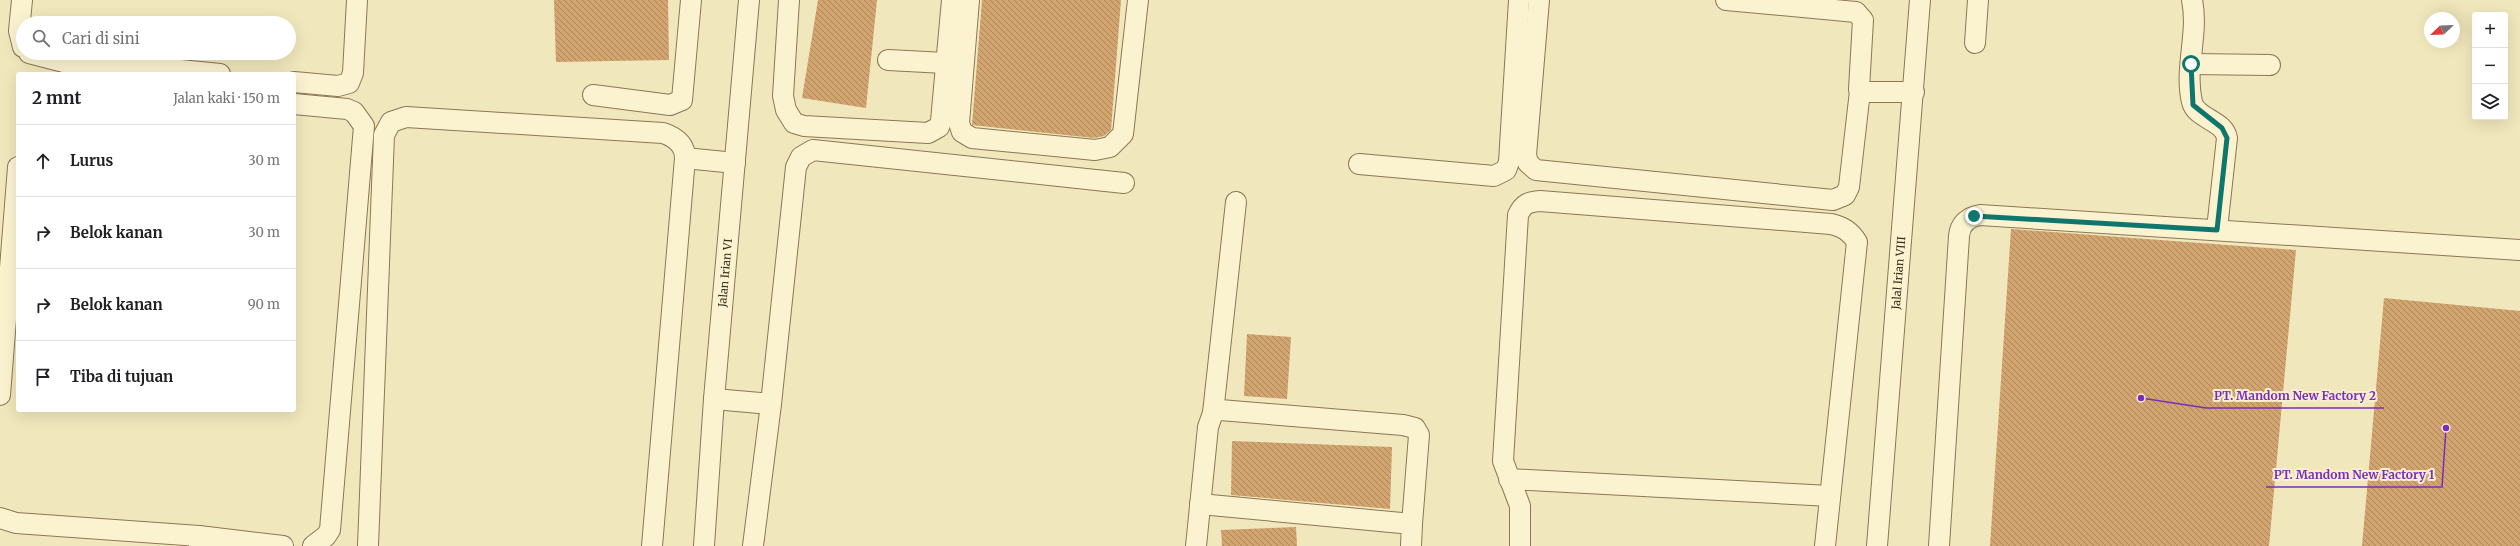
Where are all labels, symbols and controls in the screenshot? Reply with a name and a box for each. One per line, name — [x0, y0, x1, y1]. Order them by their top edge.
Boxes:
north arrow — [2424, 12, 2460, 48]
map controls — [2472, 12, 2508, 120]
button: + — [2472, 12, 2508, 48]
search box — [16, 16, 296, 60]
icon: search — [30, 27, 52, 49]
text: Cari di sini — [62, 29, 140, 48]
button: − — [2472, 48, 2508, 84]
route start — [2182, 55, 2200, 73]
button: layers — [2472, 84, 2508, 120]
text: 2 mnt — [32, 87, 81, 109]
text: Jalan kaki · 150 m — [173, 90, 280, 107]
icon: ahead — [32, 150, 54, 172]
text: Lurus — [70, 151, 113, 170]
text: 30 m — [248, 152, 280, 169]
route end — [1965, 207, 1983, 225]
icon: right — [32, 222, 54, 244]
text: Belok kanan — [70, 223, 163, 242]
text: 30 m — [248, 224, 280, 241]
street label: Jalal Irian VIII — [1889, 236, 1908, 311]
street label: Jalan Irian VI — [715, 238, 735, 309]
icon: right — [32, 294, 54, 316]
text: Belok kanan — [70, 295, 163, 314]
text: 90 m — [248, 296, 280, 313]
icon: arrive — [32, 366, 54, 388]
text: Tiba di tujuan — [70, 367, 173, 386]
callout: PT. Mandom New Factory 2 — [2206, 384, 2384, 408]
text: PT. Mandom New Factory 2 — [2214, 388, 2376, 403]
callout: PT. Mandom New Factory 1 — [2266, 463, 2442, 487]
text: PT. Mandom New Factory 1 — [2274, 467, 2435, 482]

